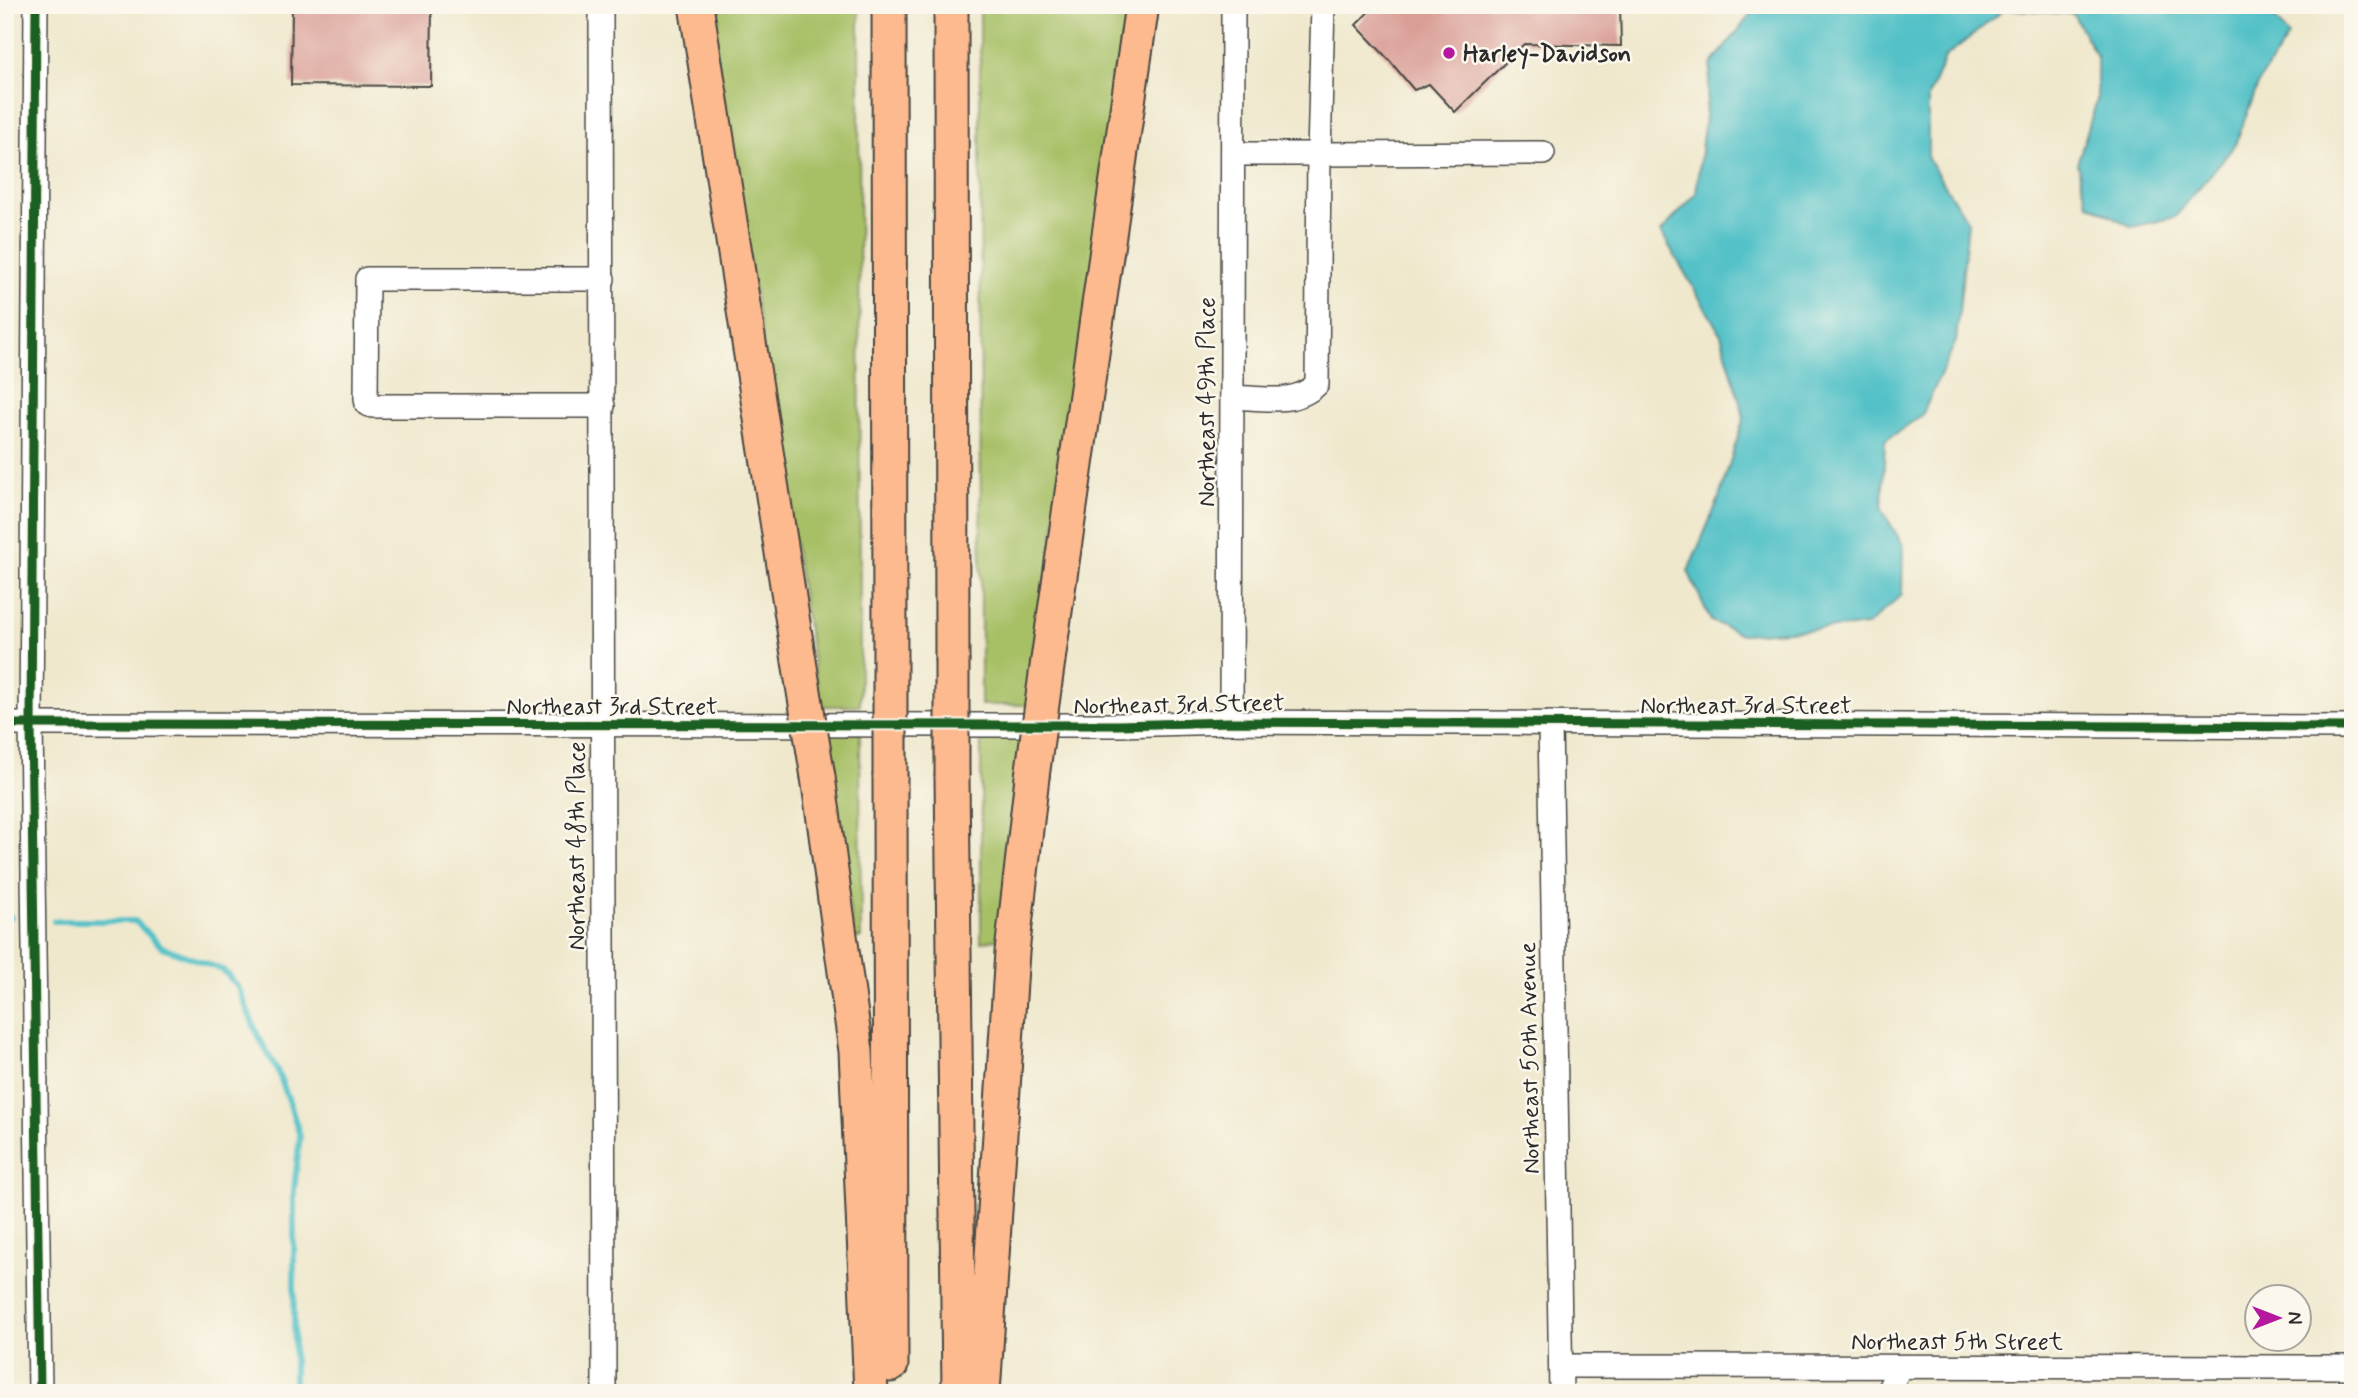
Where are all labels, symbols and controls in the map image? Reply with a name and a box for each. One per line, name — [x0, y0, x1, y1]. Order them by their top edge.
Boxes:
place label: Harley-Davidson — [1463, 39, 1631, 70]
marker: Harley-Davidson — [1441, 45, 1457, 61]
street label: Northeast 49th Place — [1192, 297, 1223, 507]
street label: Northeast 3rd Street — [1073, 688, 1285, 723]
street label: Northeast 3rd Street — [1640, 691, 1852, 722]
street label: Northeast 3rd Street — [506, 692, 718, 723]
street label: Northeast 48th Place — [562, 742, 593, 950]
street label: Northeast 50th Avenue — [1513, 941, 1548, 1174]
north arrow — [2242, 1282, 2312, 1352]
text: N — [2281, 1312, 2306, 1324]
street label: Northeast 5th Street — [1851, 1327, 2063, 1358]

